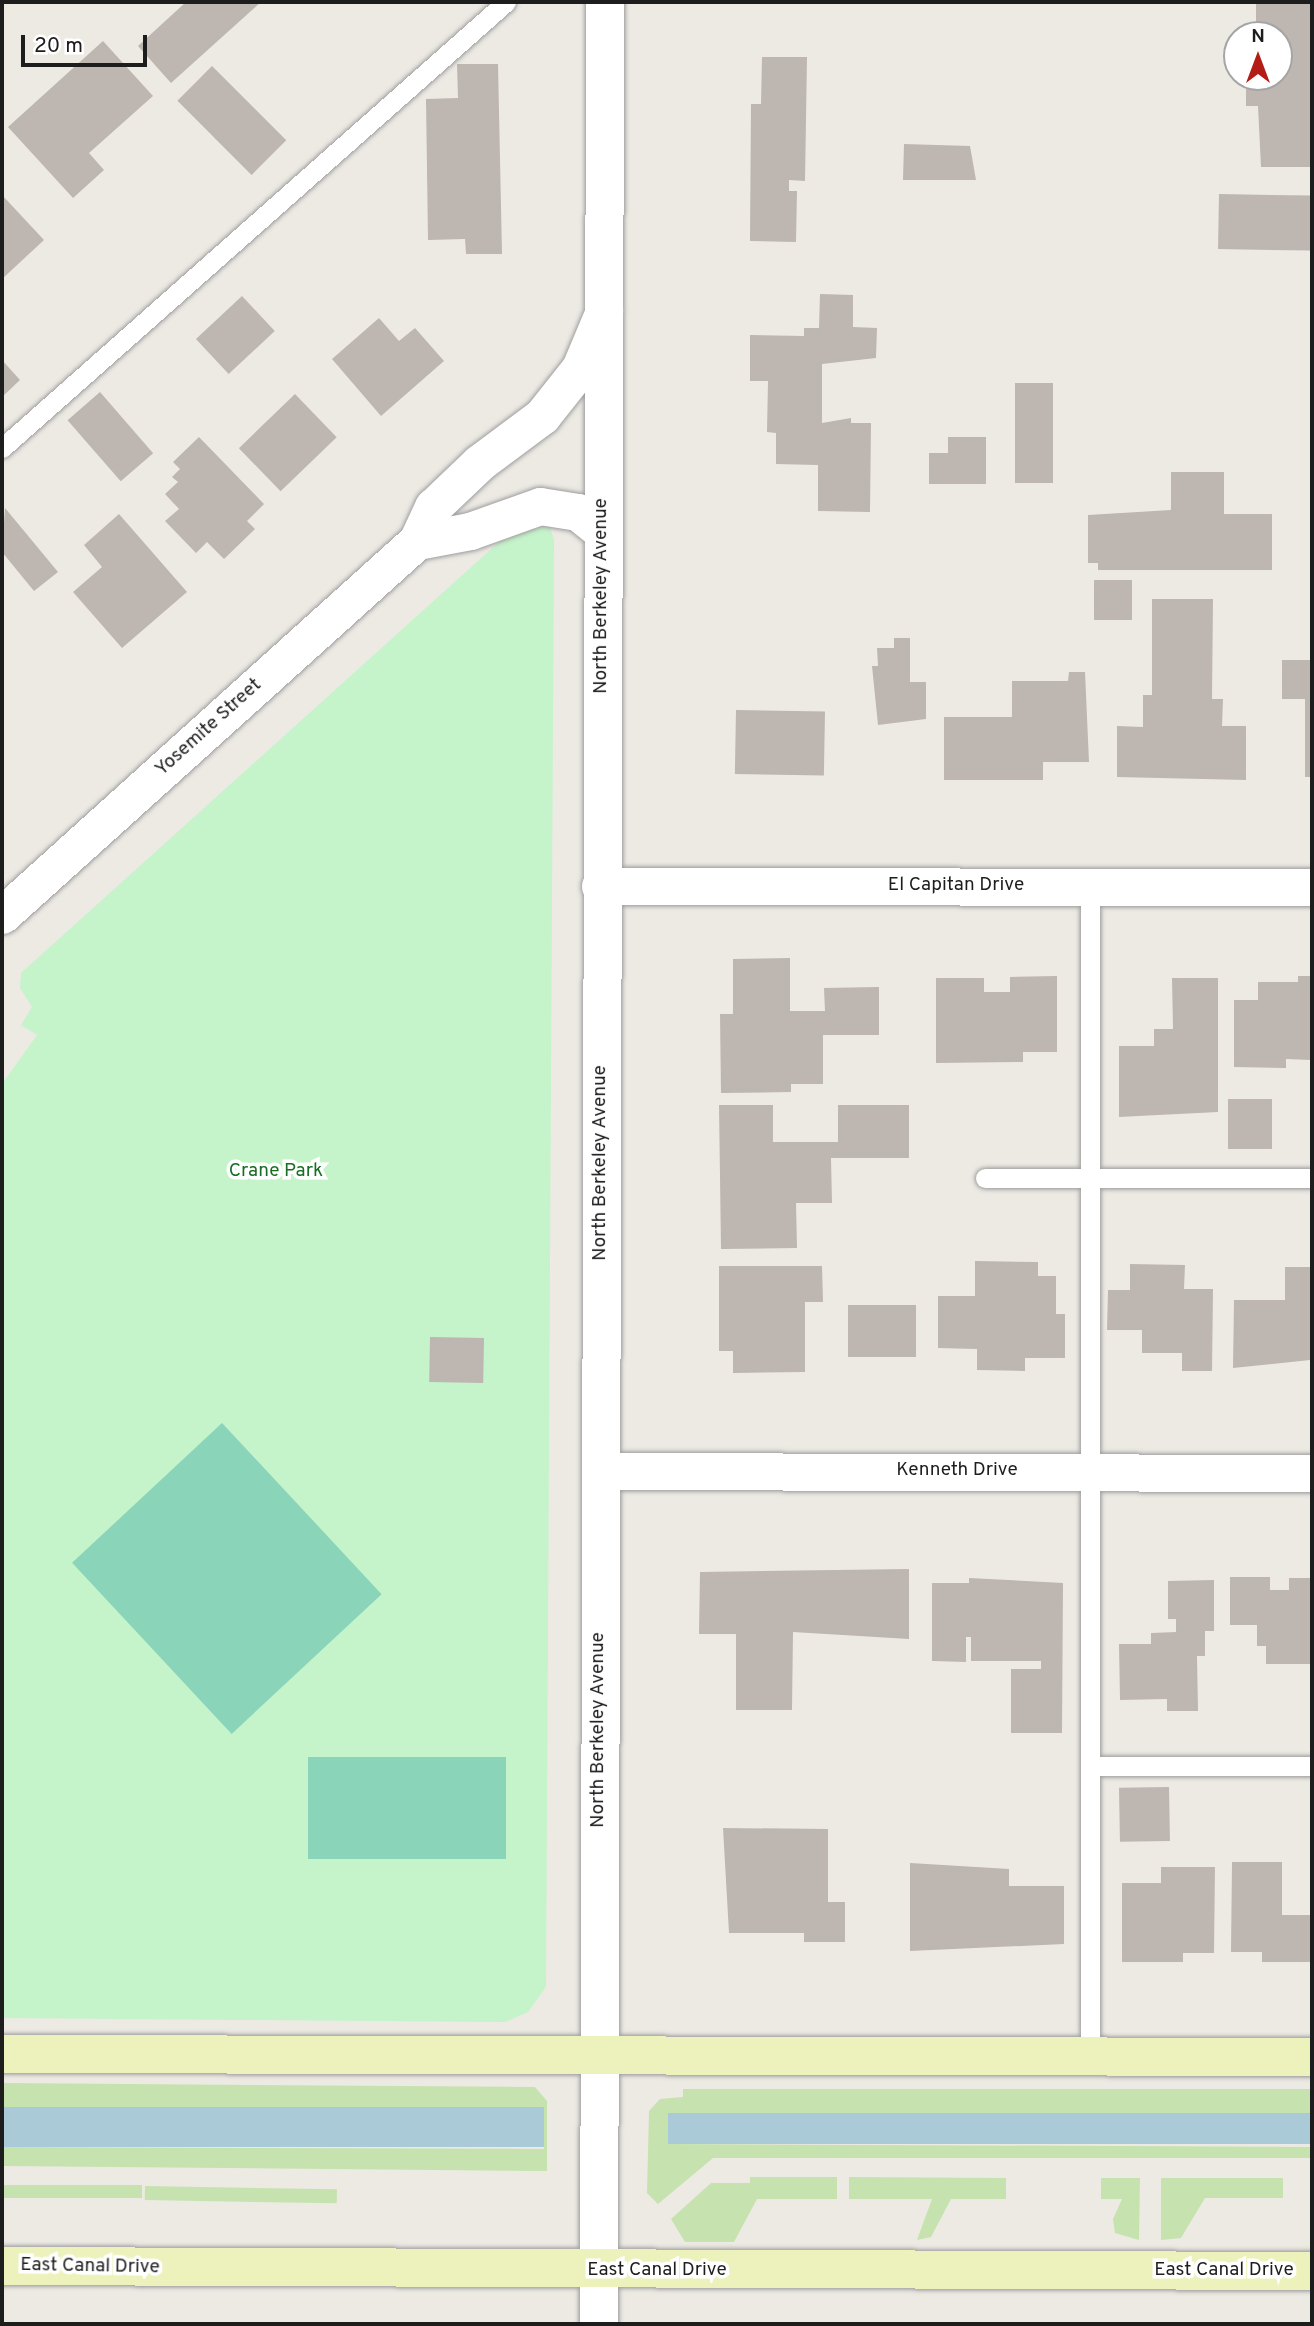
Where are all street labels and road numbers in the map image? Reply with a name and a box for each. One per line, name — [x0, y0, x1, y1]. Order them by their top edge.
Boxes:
street label: North Berkeley Avenue — [591, 498, 613, 694]
street label: Yosemite Street — [151, 674, 267, 782]
street label: El Capitan Drive — [888, 875, 1024, 897]
street label: North Berkeley Avenue — [590, 1065, 612, 1261]
street label: Kenneth Drive — [896, 1460, 1018, 1482]
street label: North Berkeley Avenue — [588, 1632, 610, 1828]
street label: East Canal Drive — [20, 2254, 160, 2280]
street label: East Canal Drive — [587, 2260, 727, 2282]
street label: East Canal Drive — [1154, 2260, 1294, 2282]

